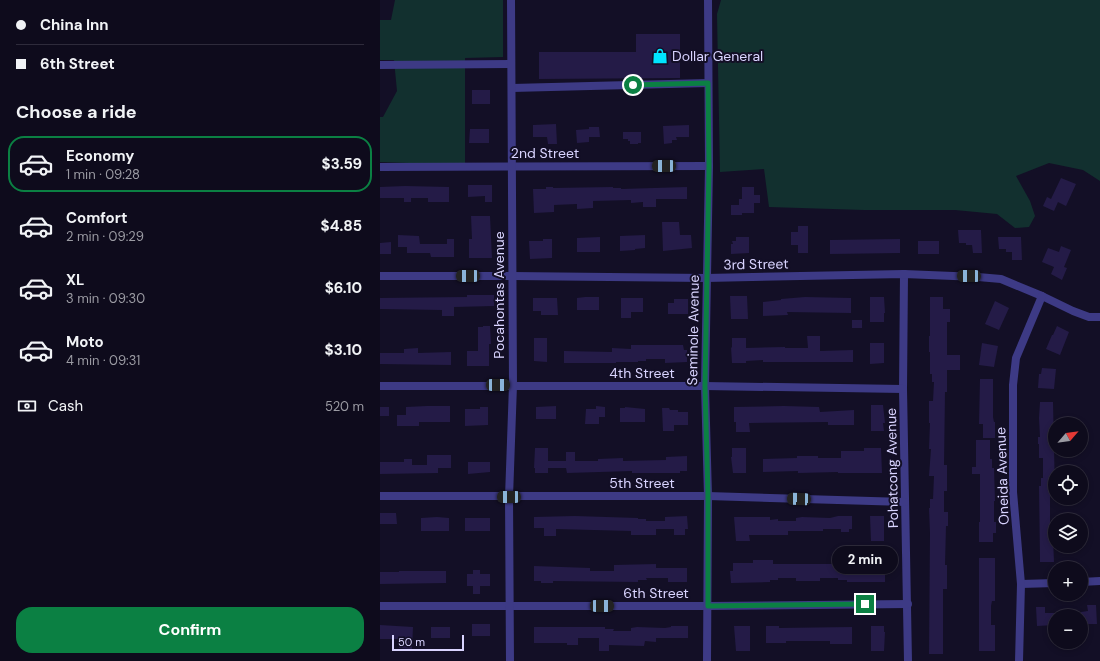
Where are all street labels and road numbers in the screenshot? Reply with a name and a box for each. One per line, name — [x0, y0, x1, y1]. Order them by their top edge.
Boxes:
street label: 2nd Street — [511, 144, 579, 162]
street label: Pocahontas Avenue — [490, 231, 508, 359]
street label: 3rd Street — [723, 254, 789, 274]
street label: Seminole Avenue — [683, 275, 703, 385]
street label: 4th Street — [609, 364, 675, 382]
street label: Pohatcong Avenue — [882, 408, 902, 528]
street label: Oneida Avenue — [991, 427, 1013, 525]
street label: 5th Street — [609, 474, 675, 492]
street label: 6th Street — [623, 584, 689, 602]

